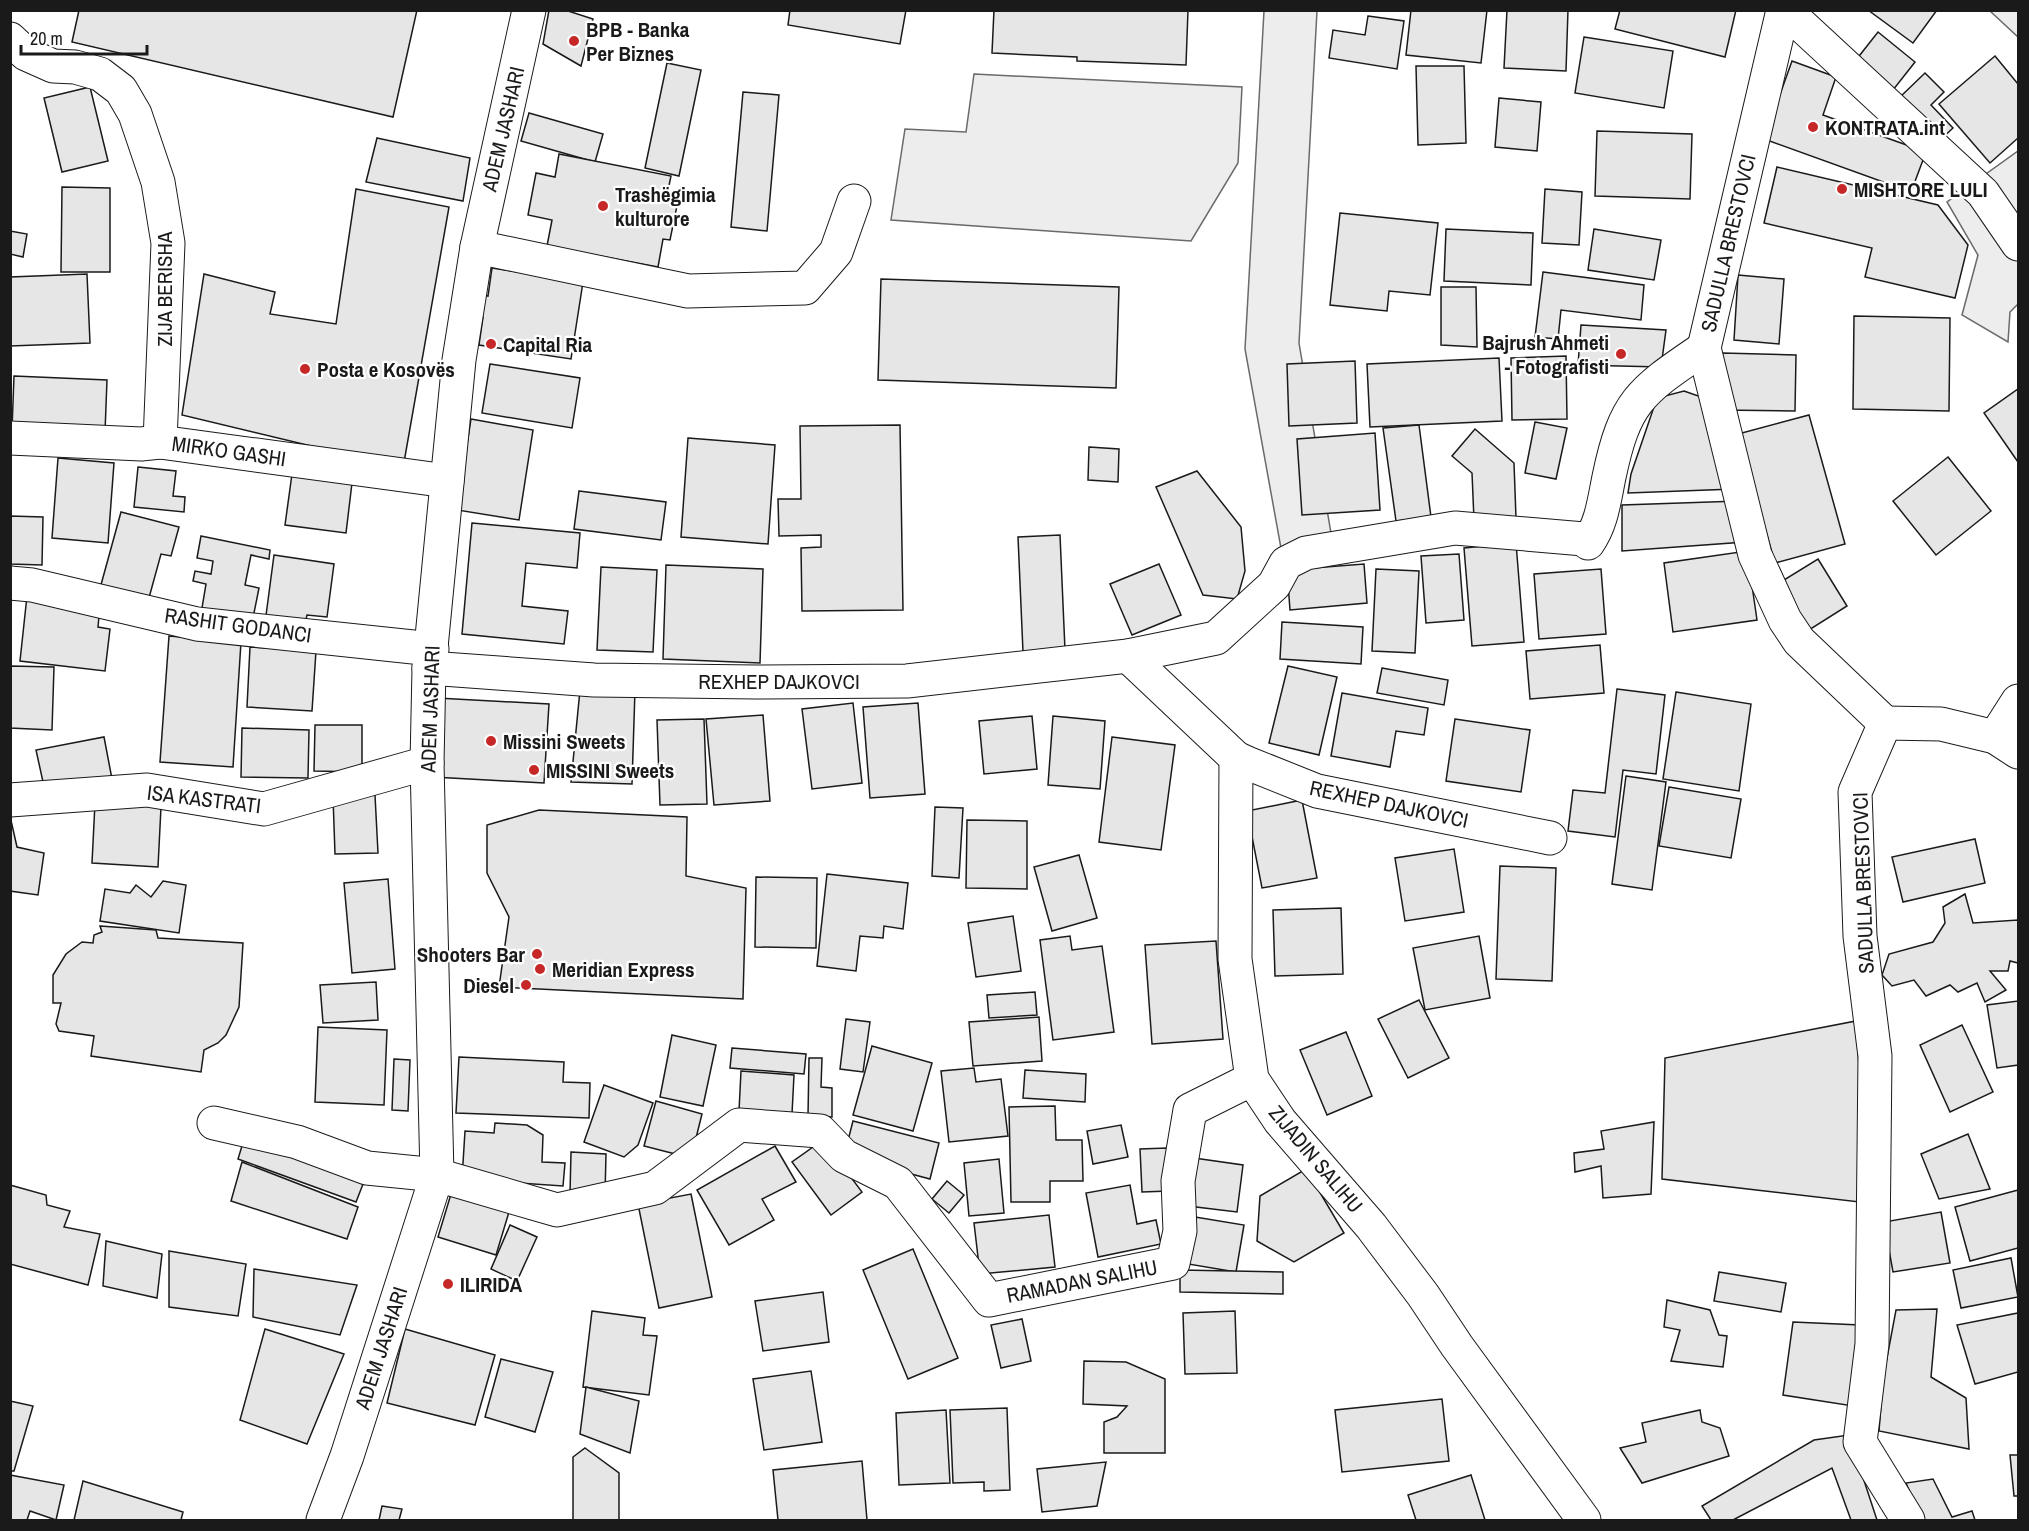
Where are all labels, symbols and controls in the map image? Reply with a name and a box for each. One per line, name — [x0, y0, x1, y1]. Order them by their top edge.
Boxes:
place label: BPB - Banka Per Biznes — [586, 15, 690, 68]
scale bar — [21, 18, 147, 56]
text: 20 m — [30, 26, 63, 51]
marker: BPB - Banka Per Biznes — [567, 34, 581, 48]
street label: ADEM JASHARI — [474, 64, 531, 195]
place label: KONTRATA.int — [1825, 113, 1945, 142]
marker: KONTRATA.int — [1806, 120, 1820, 134]
street label: SADULLA BRESTOVCI — [1693, 151, 1763, 335]
place label: MISHTORE LULI — [1854, 175, 1988, 204]
place label: Trashëgimia kulturore — [615, 180, 716, 233]
marker: MISHTORE LULI — [1835, 182, 1849, 196]
marker: Trashëgimia kulturore — [596, 199, 610, 213]
street label: ZIJA BERISHA — [150, 231, 179, 346]
place label: Bajrush Ahmeti - Fotografisti — [1482, 328, 1609, 381]
place label: Capital Ria — [503, 330, 592, 359]
marker: Capital Ria — [484, 337, 498, 351]
marker: Bajrush Ahmeti - Fotografisti — [1614, 347, 1628, 361]
place label: Posta e Kosovës — [317, 355, 455, 384]
marker: Posta e Kosovës — [298, 362, 312, 376]
street label: MIRKO GASHI — [170, 429, 288, 473]
street label: RASHIT GODANCI — [163, 600, 313, 650]
street label: ADEM JASHARI — [413, 645, 447, 774]
street label: REXHEP DAJKOVCI — [698, 667, 860, 696]
place label: Missini Sweets — [503, 727, 626, 756]
marker: Missini Sweets — [484, 734, 498, 748]
place label: MISSINI Sweets — [546, 756, 674, 785]
marker: MISSINI Sweets — [527, 763, 541, 777]
street label: REXHEP DAJKOVCI — [1307, 773, 1471, 835]
street label: ISA KASTRATI — [145, 778, 263, 820]
street label: SADULLA BRESTOVCI — [1845, 792, 1881, 974]
place label: Shooters Bar — [417, 940, 525, 969]
marker: Shooters Bar — [530, 947, 544, 961]
place label: Meridian Express — [552, 955, 695, 984]
marker: Meridian Express — [533, 962, 547, 976]
place label: Diesel — [463, 971, 514, 1000]
marker: Diesel — [519, 978, 533, 992]
street label: ZIJADIN SALIHU — [1262, 1099, 1370, 1219]
street label: RAMADAN SALIHU — [1004, 1252, 1160, 1310]
place label: ILIRIDA — [460, 1270, 523, 1299]
marker: ILIRIDA — [441, 1277, 455, 1291]
street label: ADEM JASHARI — [347, 1283, 414, 1414]

